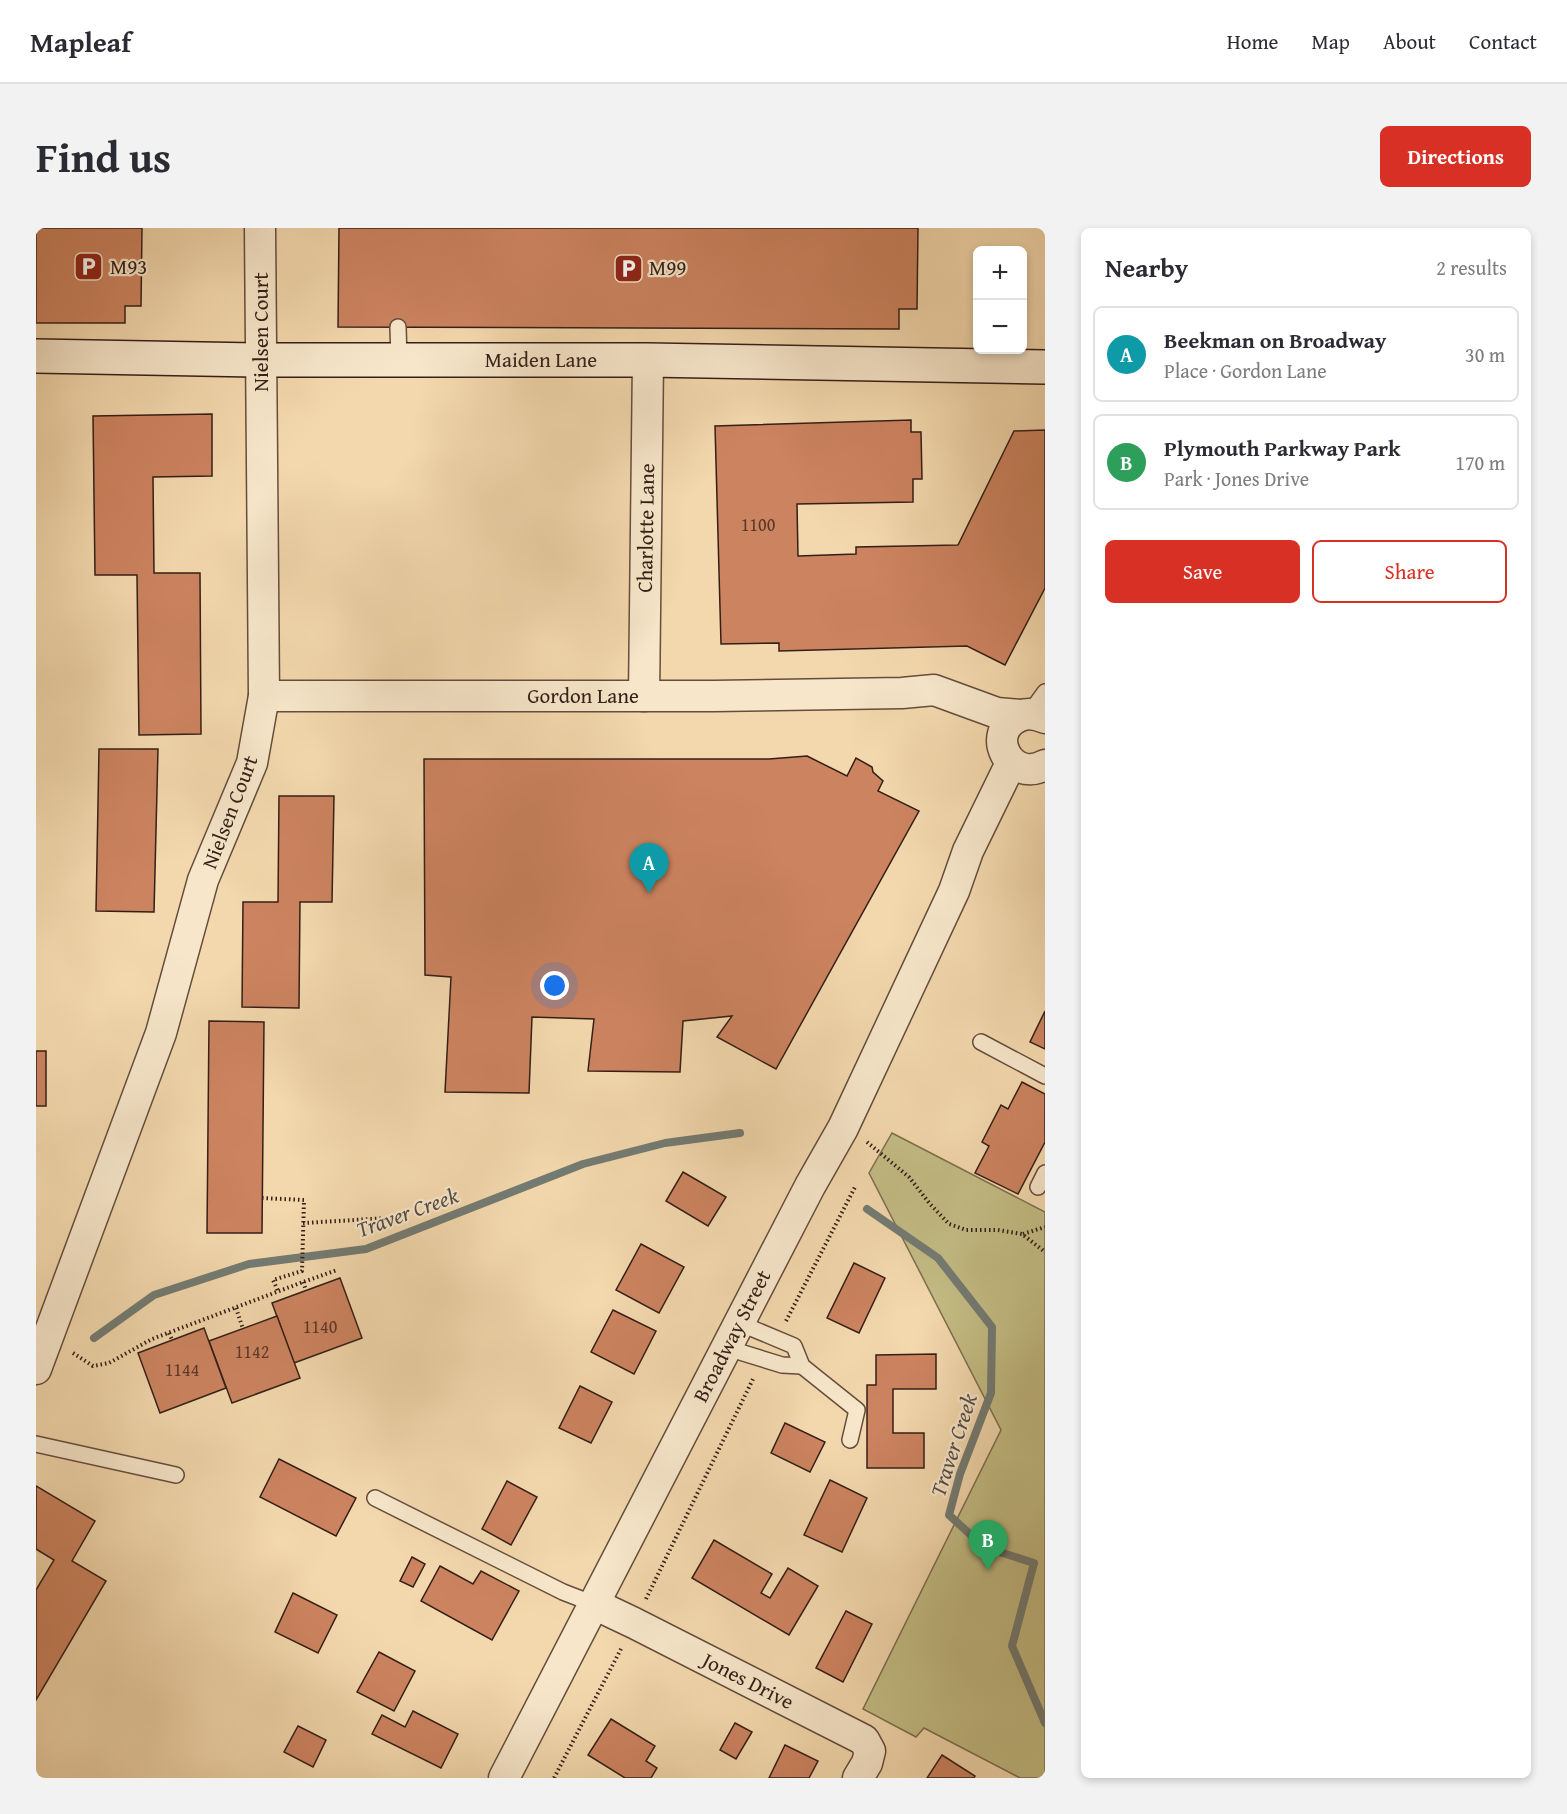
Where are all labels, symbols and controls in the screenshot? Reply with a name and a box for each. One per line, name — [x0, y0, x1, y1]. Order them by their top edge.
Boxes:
text: Mapleaf — [30, 21, 131, 62]
text: Home — [1227, 26, 1278, 57]
text: Map — [1311, 26, 1350, 57]
text: About — [1383, 26, 1436, 57]
text: Contact — [1469, 26, 1537, 57]
text: Find us — [36, 126, 171, 187]
button: Directions — [1380, 126, 1531, 187]
map controls — [973, 246, 1027, 354]
button: + — [973, 246, 1027, 300]
text: Nearby — [1105, 248, 1188, 287]
parking icon: M93 — [73, 251, 105, 283]
place label: M93 — [110, 251, 147, 282]
parking icon: M99 — [612, 252, 644, 284]
place label: M99 — [649, 252, 686, 283]
text: 2 results — [1436, 253, 1507, 282]
street label: Nielsen Court — [245, 272, 276, 392]
button: − — [973, 300, 1027, 354]
text: Beekman on Broadway — [1164, 324, 1386, 356]
text: A — [1120, 340, 1133, 369]
text: 30 m — [1465, 340, 1505, 369]
street label: Maiden Lane — [485, 344, 597, 375]
text: Place · Gordon Lane — [1164, 356, 1327, 385]
text: Plymouth Parkway Park — [1164, 432, 1401, 464]
text: B — [1120, 448, 1133, 477]
text: 170 m — [1455, 448, 1505, 477]
street label: Charlotte Lane — [629, 463, 662, 593]
text: Park · Jones Drive — [1164, 464, 1309, 493]
house number: 1100 — [741, 511, 776, 538]
button: Save — [1105, 540, 1300, 603]
button: Share — [1312, 540, 1507, 603]
street label: Gordon Lane — [527, 680, 639, 711]
street label: Nielsen Court — [194, 750, 266, 873]
pin: A — [630, 844, 668, 893]
your location — [540, 971, 569, 1000]
water label: Traver Creek — [351, 1178, 463, 1245]
street label: Broadway Street — [685, 1264, 779, 1407]
house number: 1140 — [303, 1313, 338, 1340]
house number: 1142 — [235, 1338, 269, 1365]
house number: 1144 — [165, 1356, 199, 1383]
water label: Traver Creek — [921, 1388, 985, 1501]
pin: B — [968, 1520, 1008, 1570]
street label: Jones Drive — [694, 1643, 800, 1717]

